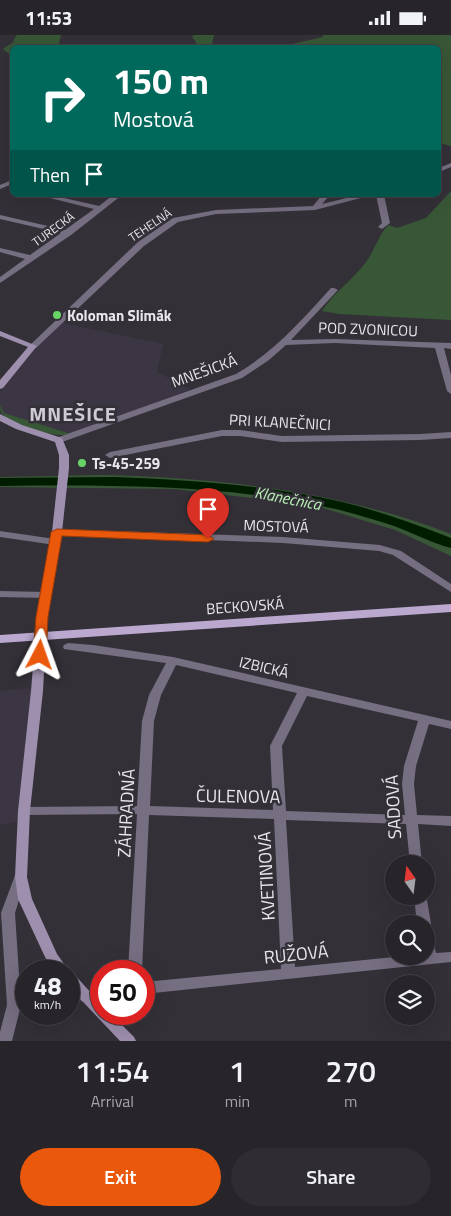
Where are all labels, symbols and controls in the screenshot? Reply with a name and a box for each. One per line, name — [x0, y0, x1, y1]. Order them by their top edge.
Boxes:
text: 11:53 — [25, 3, 72, 32]
text: 150 m — [113, 54, 209, 108]
icon: right — [30, 65, 95, 130]
text: Mostová — [113, 102, 194, 136]
text: Then — [30, 160, 70, 189]
icon: arrive — [80, 160, 108, 188]
street label: TEHELNÁ — [124, 204, 176, 246]
street label: TURECKÁ — [28, 207, 78, 251]
place label: Koloman Slimák — [67, 304, 172, 327]
marker: Koloman Slimák — [51, 309, 63, 321]
street label: POD ZVONICOU — [318, 316, 418, 342]
street label: MNEŠICKÁ — [168, 348, 240, 394]
district label: MNEŠICE — [29, 398, 117, 429]
street label: PRI KLANEČNICI — [228, 408, 332, 436]
place label: Ts-45-259 — [92, 452, 160, 475]
marker: Ts-45-259 — [76, 457, 88, 469]
water label: Klanečnica — [253, 480, 324, 516]
pin — [187, 488, 229, 539]
icon: arrive — [194, 495, 222, 523]
street label: MOSTOVÁ — [243, 513, 309, 539]
street label: BECKOVSKÁ — [205, 592, 285, 620]
position arrow — [13, 628, 65, 680]
street label: IZBICKÁ — [237, 650, 291, 684]
street label: ZÁHRADNÁ — [110, 768, 142, 858]
street label: SADOVÁ — [378, 774, 408, 840]
street label: ČULENOVA — [196, 782, 281, 810]
street label: KVETINOVÁ — [250, 831, 282, 921]
north arrow — [385, 855, 435, 905]
map controls — [385, 855, 435, 1025]
button: search — [385, 915, 435, 965]
street label: RUŽOVÁ — [262, 937, 330, 971]
speed limit sign: 50 — [90, 960, 155, 1025]
text: 48 — [33, 967, 62, 1005]
button: layers — [385, 975, 435, 1025]
text: km/h — [34, 995, 61, 1014]
text: 11:54 — [75, 1048, 150, 1094]
text: 1 — [229, 1048, 246, 1094]
text: 270 — [325, 1048, 376, 1094]
text: Arrival — [91, 1089, 134, 1113]
text: min — [225, 1089, 250, 1113]
text: m — [344, 1089, 357, 1113]
button: Exit — [20, 1148, 221, 1206]
button: Share — [231, 1148, 431, 1206]

